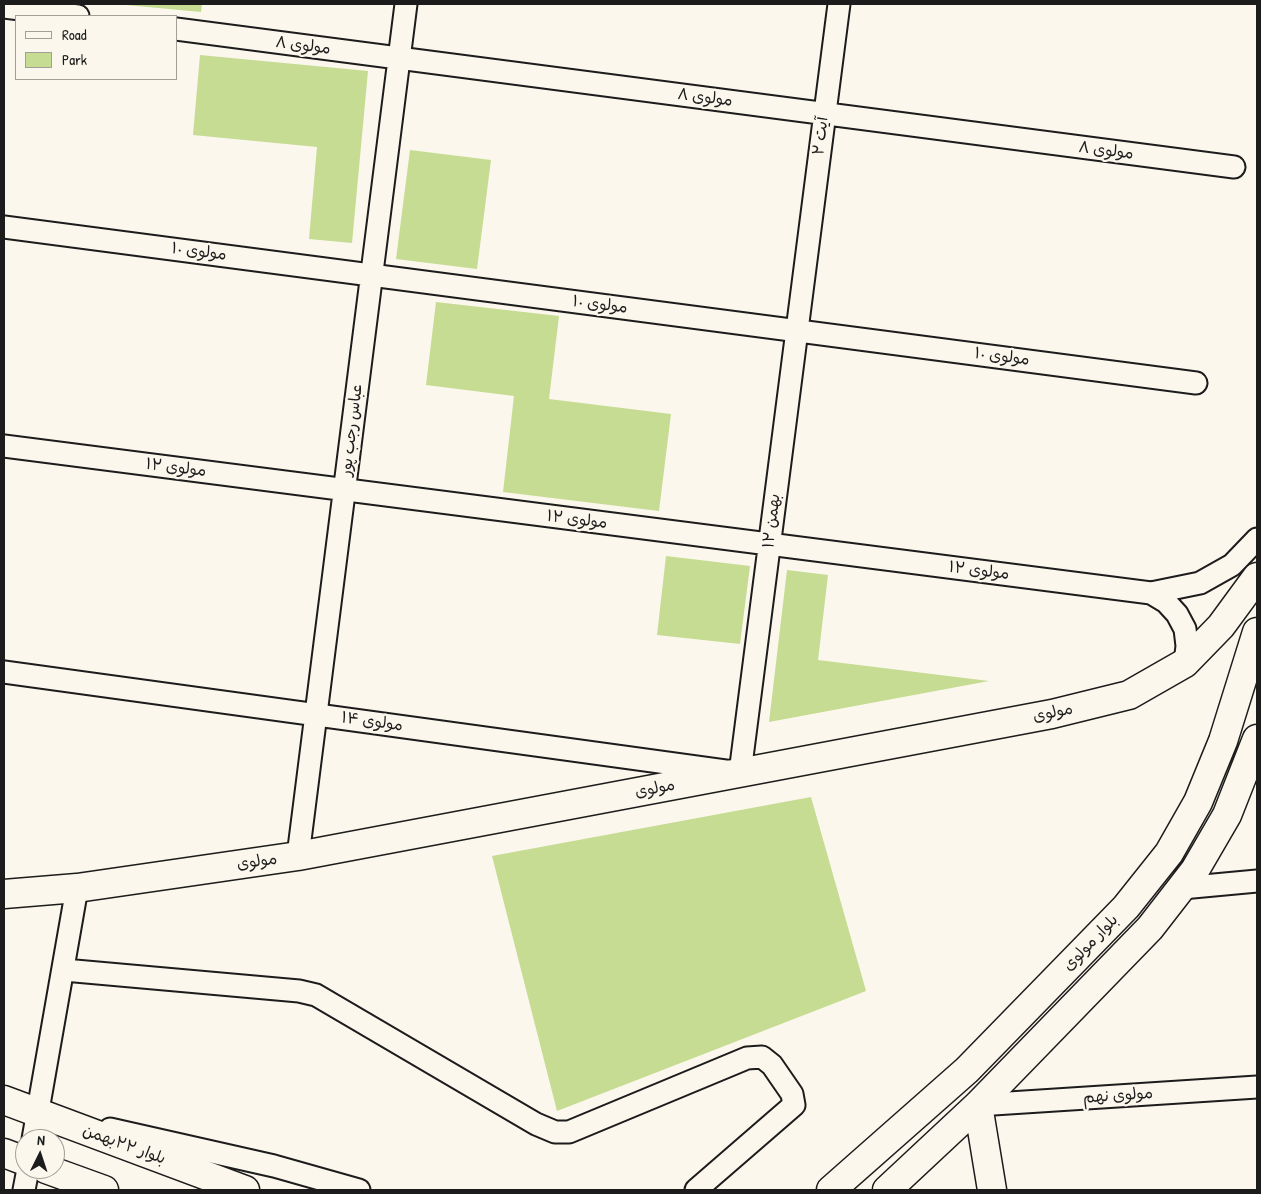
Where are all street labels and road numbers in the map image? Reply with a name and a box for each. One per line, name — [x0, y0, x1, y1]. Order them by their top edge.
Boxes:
street label: مولوی ۸ — [274, 33, 332, 59]
street label: مولوی ۸ — [676, 85, 734, 111]
street label: آیت ۲ — [809, 116, 833, 156]
street label: مولوی ۸ — [1077, 138, 1135, 164]
street label: مولوی ۱۰ — [170, 239, 228, 265]
street label: مولوی ۱۰ — [571, 292, 629, 318]
street label: مولوی ۱۰ — [973, 344, 1031, 370]
street label: عباس رجب پور — [337, 383, 367, 477]
street label: مولوی ۱۲ — [145, 455, 207, 481]
street label: بهمن ۱۲ — [759, 493, 785, 549]
street label: مولوی ۱۲ — [546, 507, 608, 533]
street label: مولوی ۱۲ — [948, 558, 1010, 584]
street label: مولوی — [1031, 699, 1075, 727]
street label: مولوی ۱۴ — [340, 708, 404, 736]
street label: مولوی — [633, 776, 677, 802]
street label: مولوی — [236, 850, 278, 874]
street label: بلوار مولوی — [1059, 911, 1123, 975]
street label: مولوی نهم — [1082, 1084, 1154, 1108]
street label: بلوار ۲۲بهمن — [80, 1121, 168, 1169]

